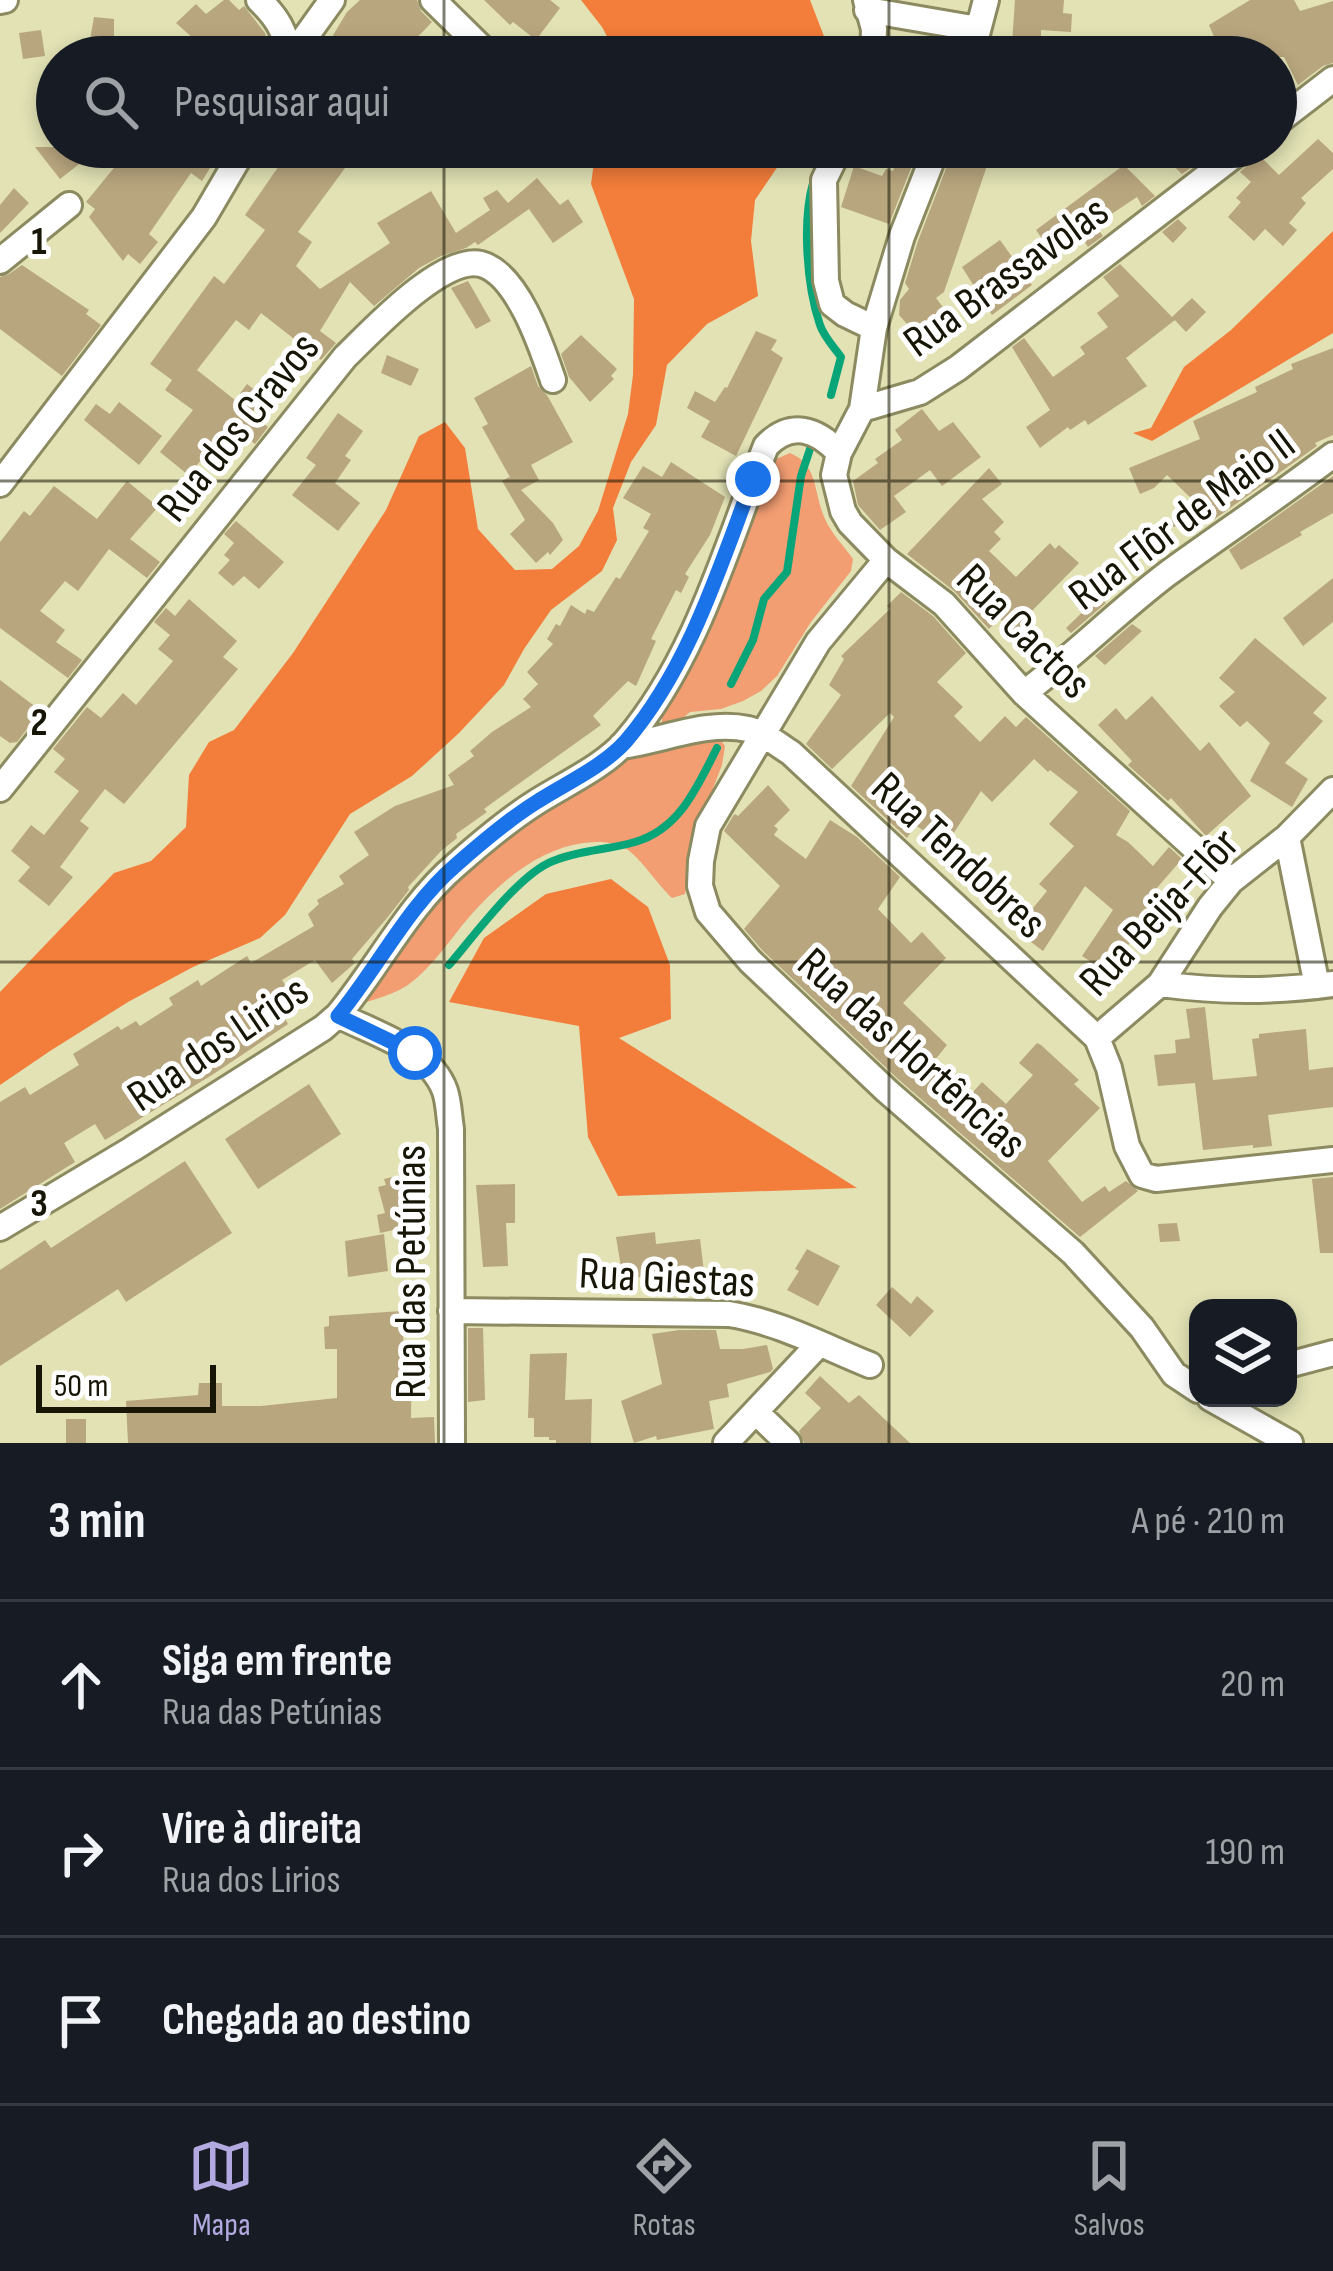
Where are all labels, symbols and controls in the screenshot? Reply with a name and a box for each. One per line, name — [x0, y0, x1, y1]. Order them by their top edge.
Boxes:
search box — [36, 36, 1297, 168]
icon: search — [78, 69, 144, 135]
text: Pesquisar aqui — [174, 75, 390, 130]
street label: Rua Brassavolas — [893, 184, 1120, 370]
text: 1 — [31, 219, 47, 266]
street label: Rua dos Cravos — [146, 322, 332, 533]
street label: Rua Flôr de Maio II — [1059, 417, 1306, 623]
route end — [726, 452, 780, 506]
street label: Rua Cactos — [944, 553, 1102, 711]
text: 2 — [30, 700, 48, 747]
street label: Rua Tendobres — [859, 761, 1057, 951]
street label: Rua Beija-Flôr — [1068, 817, 1251, 1008]
street label: Rua das Hortências — [786, 937, 1037, 1171]
street label: Rua dos Lirios — [118, 964, 319, 1124]
route start — [388, 1026, 442, 1080]
street label: Rua das Petúnias — [384, 1145, 439, 1399]
text: 3 — [30, 1181, 48, 1228]
street label: Rua Giestas — [577, 1246, 756, 1311]
map controls — [1189, 1299, 1297, 1407]
button: layers — [1189, 1299, 1297, 1407]
scale bar — [36, 1359, 216, 1412]
text: 50 m — [54, 1366, 108, 1406]
text: 3 min — [48, 1491, 146, 1552]
text: A pé · 210 m — [1132, 1498, 1285, 1545]
text: Siga em frente — [162, 1634, 392, 1689]
icon: ahead — [48, 1652, 114, 1718]
text: 20 m — [1220, 1661, 1285, 1708]
text: Rua das Petúnias — [162, 1689, 382, 1736]
text: Vire à direita — [162, 1802, 362, 1857]
icon: right — [48, 1820, 114, 1886]
text: 190 m — [1205, 1829, 1285, 1876]
text: Rua dos Lirios — [162, 1857, 341, 1904]
icon: arrive — [48, 1988, 114, 2054]
text: Chegada ao destino — [162, 1993, 471, 2048]
tab: Mapa — [188, 2133, 254, 2245]
tab: Rotas — [631, 2133, 697, 2245]
tab: Salvos — [1074, 2133, 1145, 2245]

